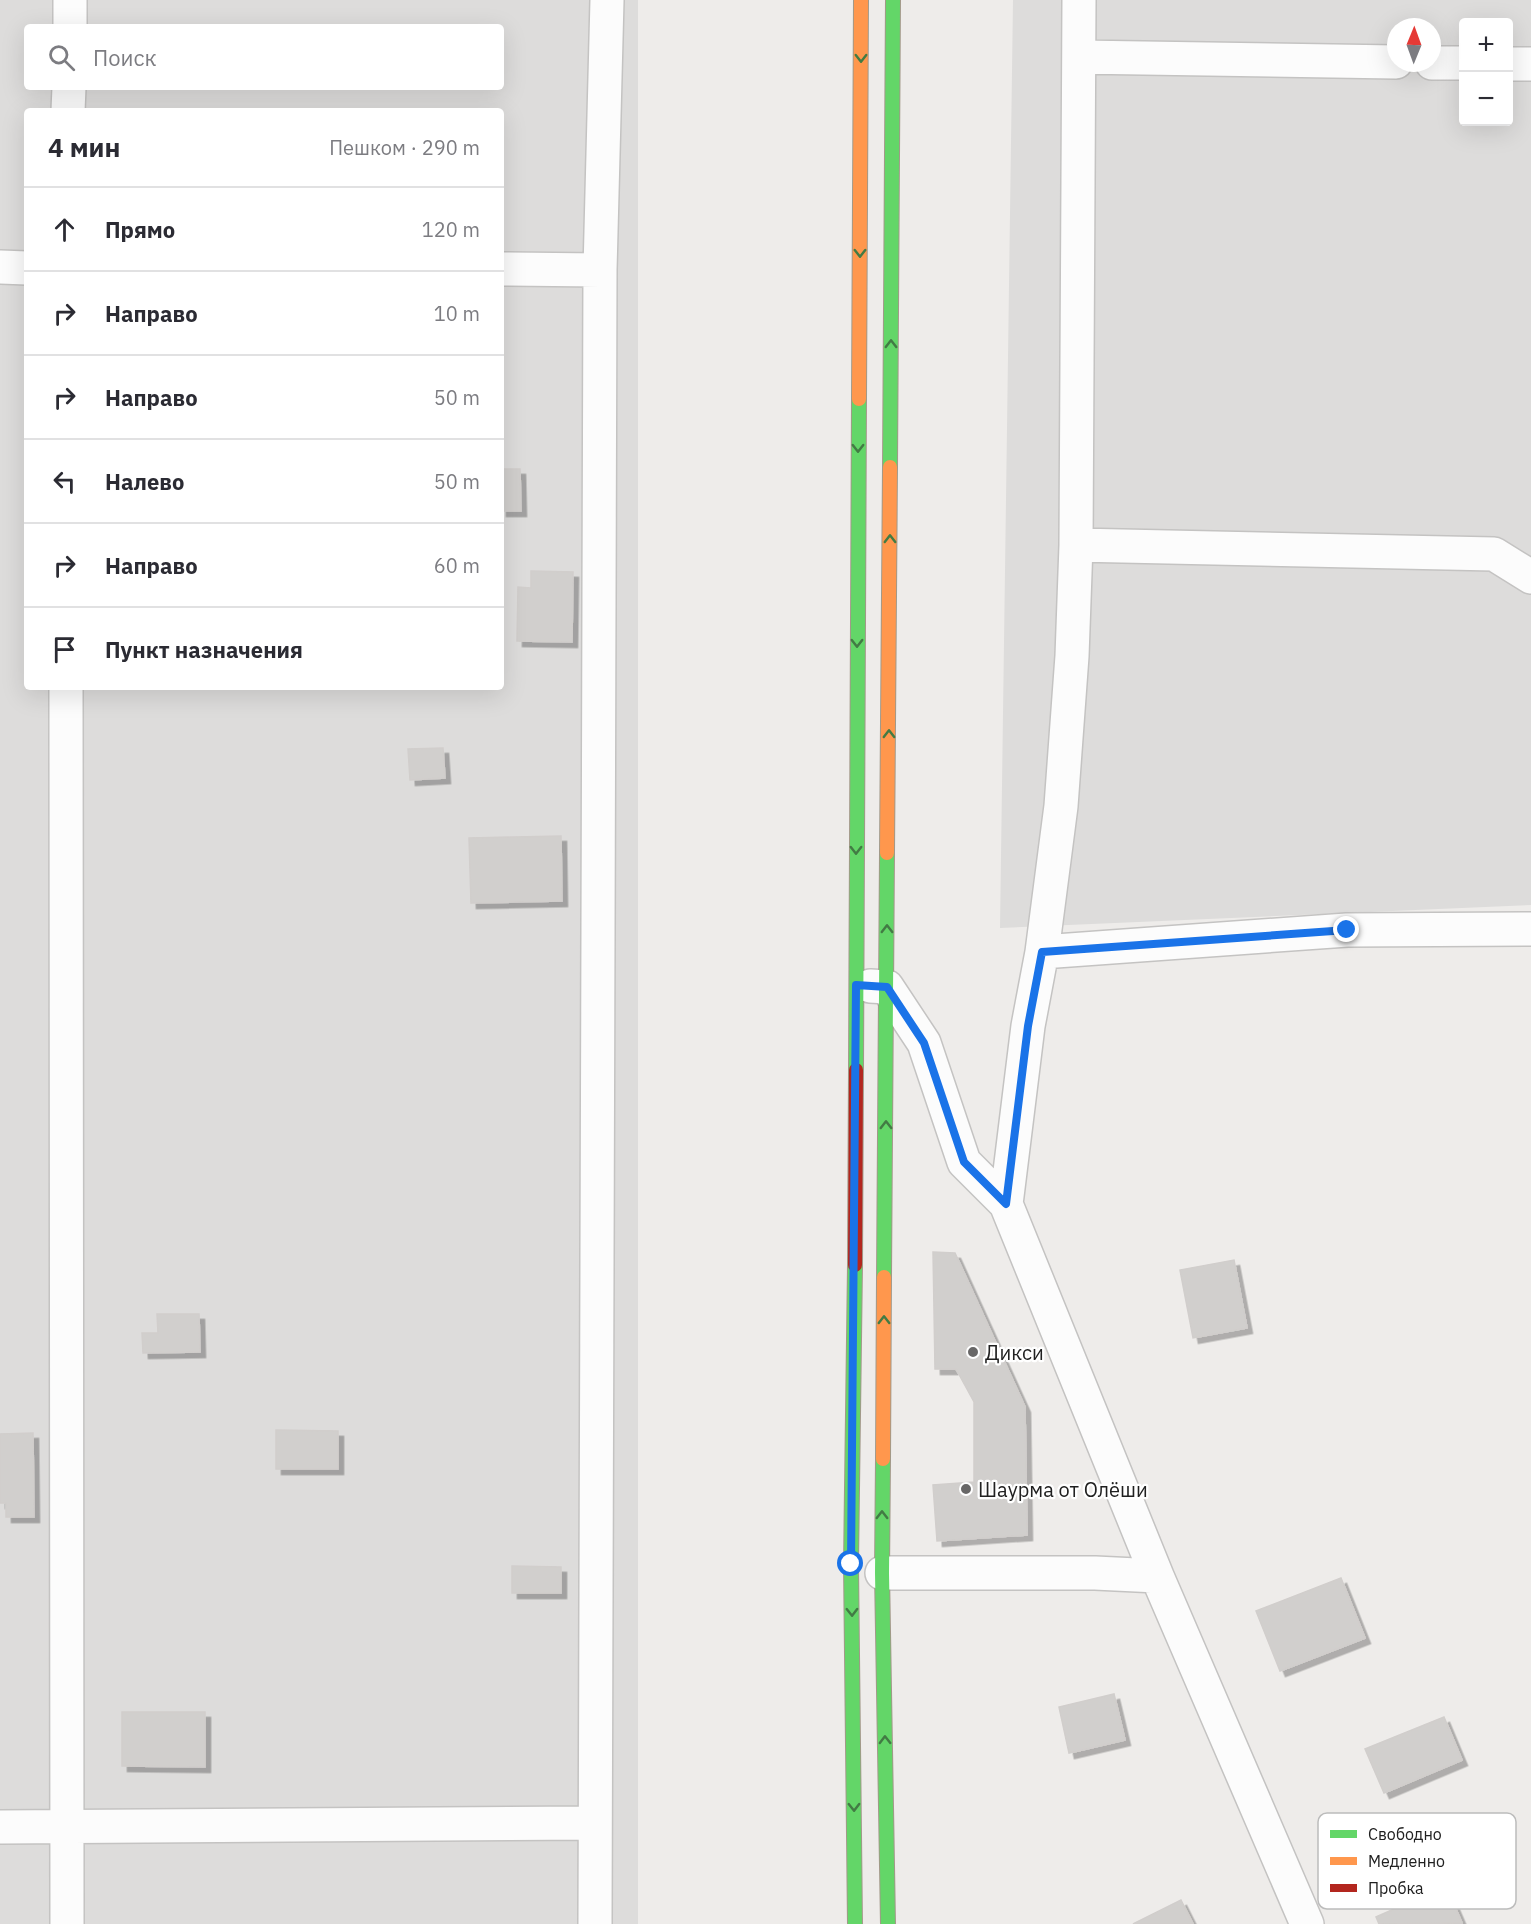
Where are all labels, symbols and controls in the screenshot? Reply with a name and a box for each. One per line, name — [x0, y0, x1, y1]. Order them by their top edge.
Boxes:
north arrow — [1387, 18, 1441, 72]
map controls — [1459, 18, 1513, 126]
button: + — [1459, 18, 1513, 72]
search box — [24, 24, 504, 90]
icon: search — [45, 41, 78, 74]
text: Поиск — [93, 43, 157, 72]
one-way arrow — [855, 54, 867, 63]
button: − — [1459, 72, 1513, 126]
text: 4 мин — [48, 130, 120, 164]
text: Пешком · 290 m — [329, 134, 480, 161]
icon: ahead — [48, 213, 81, 246]
text: Прямо — [105, 215, 175, 244]
text: 120 m — [422, 216, 480, 243]
one-way arrow — [853, 249, 866, 258]
icon: right — [48, 297, 81, 330]
text: Направо — [105, 299, 198, 328]
text: 10 m — [434, 300, 480, 327]
one-way arrow — [885, 339, 897, 348]
icon: right — [48, 381, 81, 414]
text: Направо — [105, 383, 198, 412]
text: 50 m — [434, 384, 480, 411]
one-way arrow — [852, 444, 865, 453]
icon: left — [48, 465, 81, 498]
text: Налево — [105, 467, 184, 496]
text: 50 m — [434, 468, 480, 495]
one-way arrow — [884, 534, 896, 543]
icon: right — [48, 549, 81, 582]
text: Направо — [105, 551, 198, 580]
text: 60 m — [434, 552, 480, 579]
icon: arrive — [48, 633, 81, 666]
text: Пункт назначения — [105, 635, 303, 664]
one-way arrow — [851, 639, 863, 648]
one-way arrow — [883, 729, 895, 738]
one-way arrow — [850, 845, 862, 854]
route end — [1333, 916, 1359, 942]
one-way arrow — [881, 924, 893, 933]
one-way arrow — [879, 1120, 892, 1129]
one-way arrow — [878, 1315, 890, 1324]
place label: Дикси — [985, 1339, 1044, 1366]
marker: Дикси — [966, 1345, 980, 1359]
place label: Шаурма от Олёши — [978, 1476, 1148, 1503]
marker: Шаурма от Олёши — [959, 1482, 973, 1496]
one-way arrow — [876, 1510, 889, 1519]
route start — [837, 1550, 863, 1576]
one-way arrow — [846, 1607, 858, 1616]
one-way arrow — [879, 1735, 891, 1744]
one-way arrow — [848, 1802, 860, 1811]
legend — [1318, 1813, 1516, 1909]
text: Свободно — [1368, 1824, 1442, 1844]
text: Медленно — [1368, 1851, 1445, 1871]
text: Пробка — [1368, 1878, 1424, 1898]

